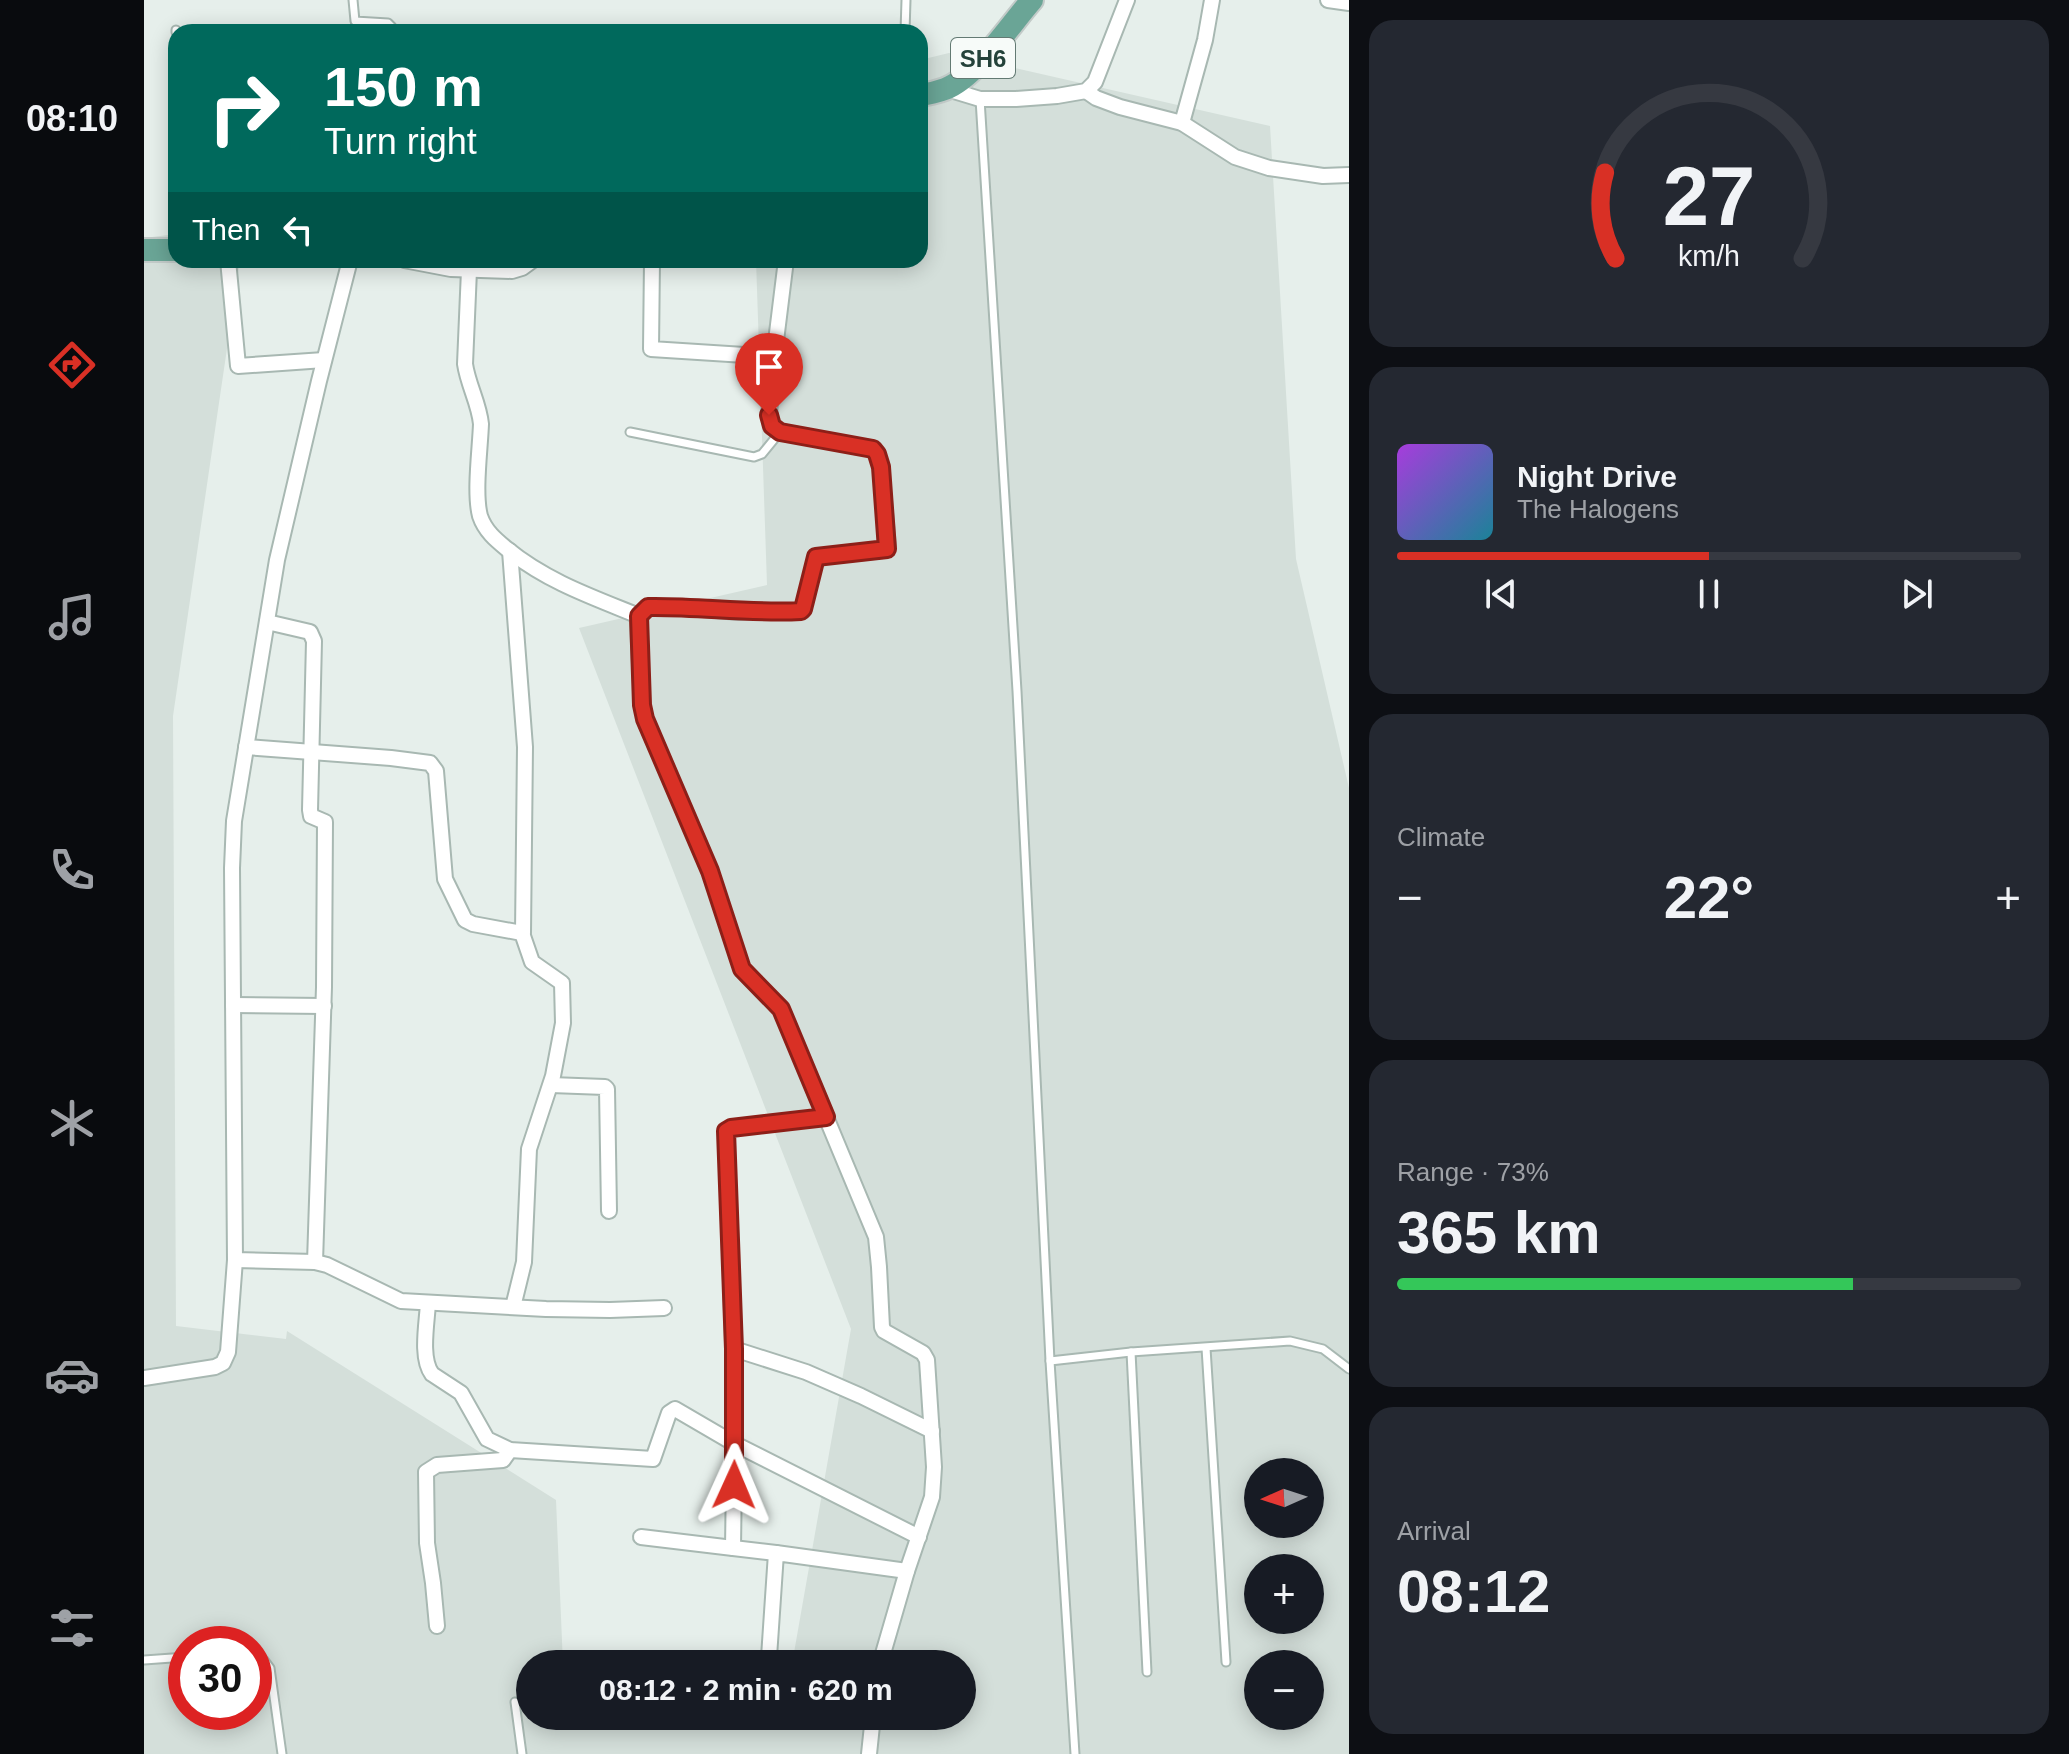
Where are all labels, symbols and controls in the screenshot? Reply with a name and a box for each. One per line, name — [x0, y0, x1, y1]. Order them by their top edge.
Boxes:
road number: SH6 — [951, 38, 1015, 78]
text: 150 m — [324, 55, 483, 118]
icon: right — [192, 56, 296, 160]
text: 08:10 — [26, 98, 118, 139]
text: Turn right — [324, 121, 477, 162]
text: 27 — [1663, 150, 1755, 243]
icon: left — [276, 208, 320, 252]
text: Then — [192, 213, 260, 246]
text: km/h — [1678, 241, 1740, 273]
pin — [735, 333, 803, 415]
icon: directions — [44, 337, 100, 393]
icon: arrive — [747, 345, 791, 389]
text: Night Drive — [1517, 460, 1677, 493]
text: The Halogens — [1517, 494, 1679, 524]
icon: previous — [1479, 572, 1523, 616]
icon: pause — [1687, 572, 1731, 616]
icon: next — [1895, 572, 1939, 616]
icon: music — [44, 589, 100, 645]
text: Climate — [1397, 822, 1485, 852]
icon: phone — [44, 842, 100, 898]
text: 22° — [1664, 864, 1754, 931]
text: − — [1397, 873, 1423, 922]
text: + — [1995, 873, 2021, 922]
icon: climate — [44, 1095, 100, 1151]
text: Range · 73% — [1397, 1157, 1549, 1187]
text: 365 km — [1397, 1199, 1601, 1266]
icon: car — [44, 1347, 100, 1403]
position arrow — [692, 1443, 776, 1527]
north arrow — [1244, 1458, 1324, 1538]
map controls — [1244, 1458, 1324, 1730]
text: Arrival — [1397, 1516, 1471, 1546]
button: + — [1244, 1554, 1324, 1634]
text: 08:12 — [1397, 1558, 1550, 1625]
icon: filters — [44, 1600, 100, 1656]
speed limit sign: 30 — [168, 1626, 272, 1730]
button: − — [1244, 1650, 1324, 1730]
text: 08:12 · 2 min · 620 m — [599, 1673, 893, 1706]

